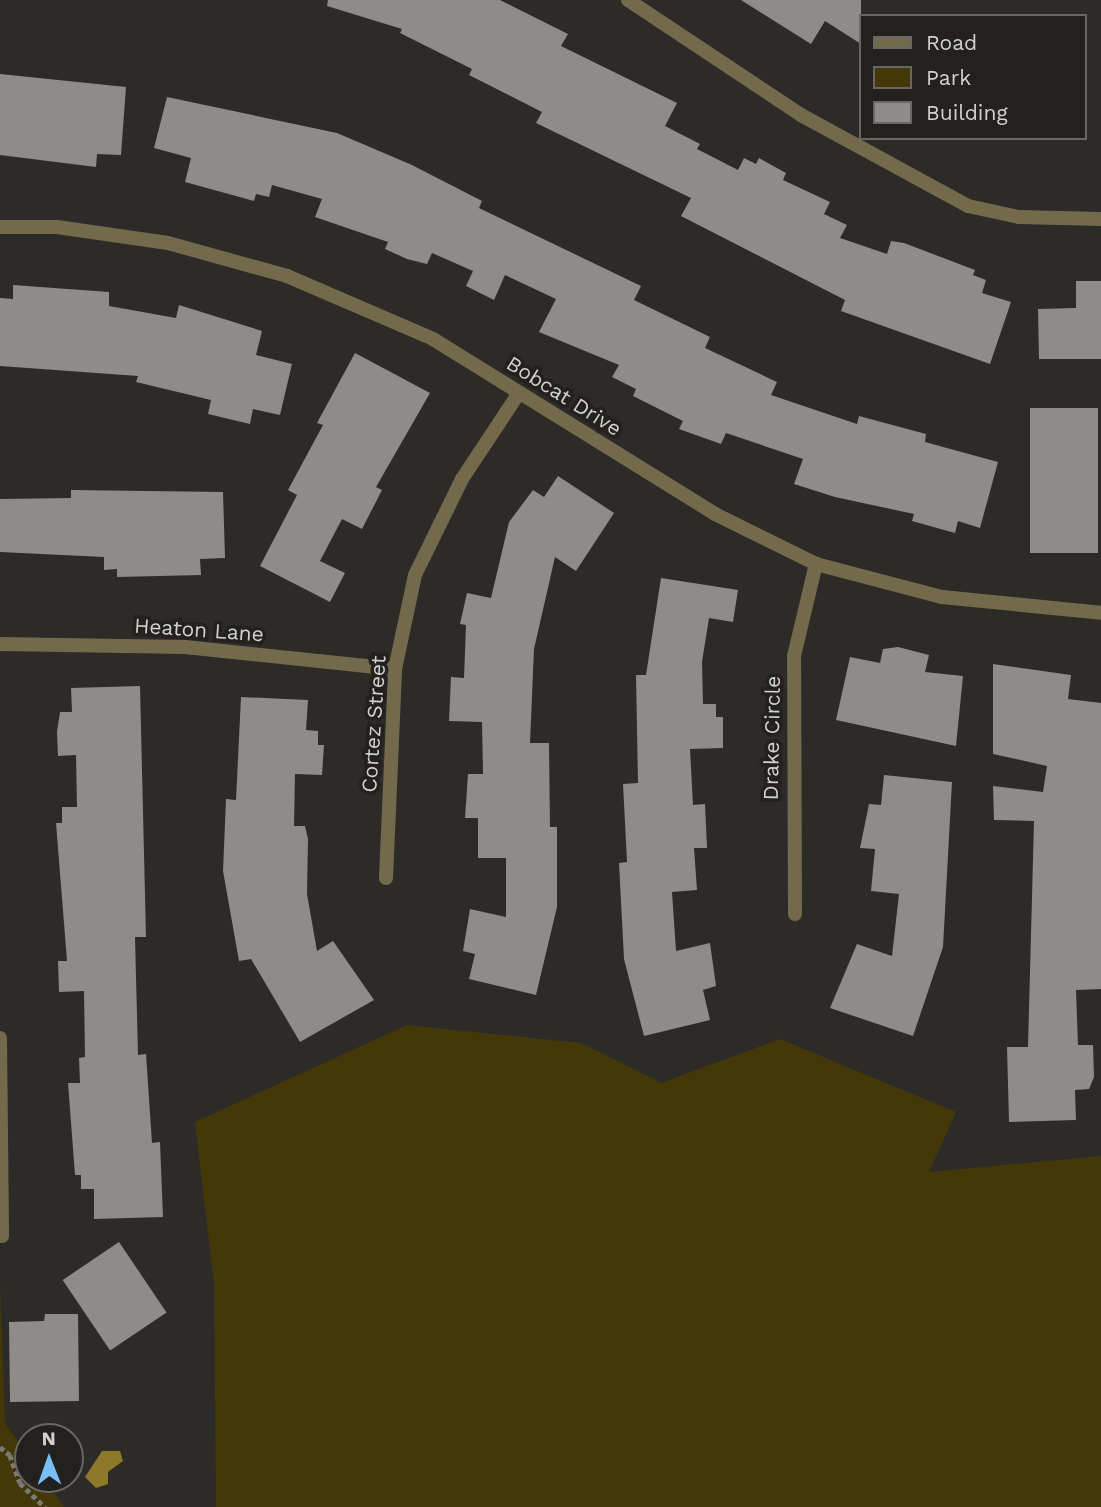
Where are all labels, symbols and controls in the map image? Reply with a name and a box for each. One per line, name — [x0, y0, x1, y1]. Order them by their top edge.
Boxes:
legend — [860, 14, 1087, 140]
text: Road — [926, 30, 977, 55]
text: Park — [926, 65, 971, 90]
text: Building — [926, 100, 1008, 125]
street label: Bobcat Drive — [502, 351, 626, 441]
street label: Heaton Lane — [133, 613, 265, 647]
street label: Cortez Street — [357, 655, 391, 793]
street label: Drake Circle — [758, 676, 786, 800]
north arrow — [14, 1423, 84, 1493]
text: N — [41, 1427, 56, 1450]

